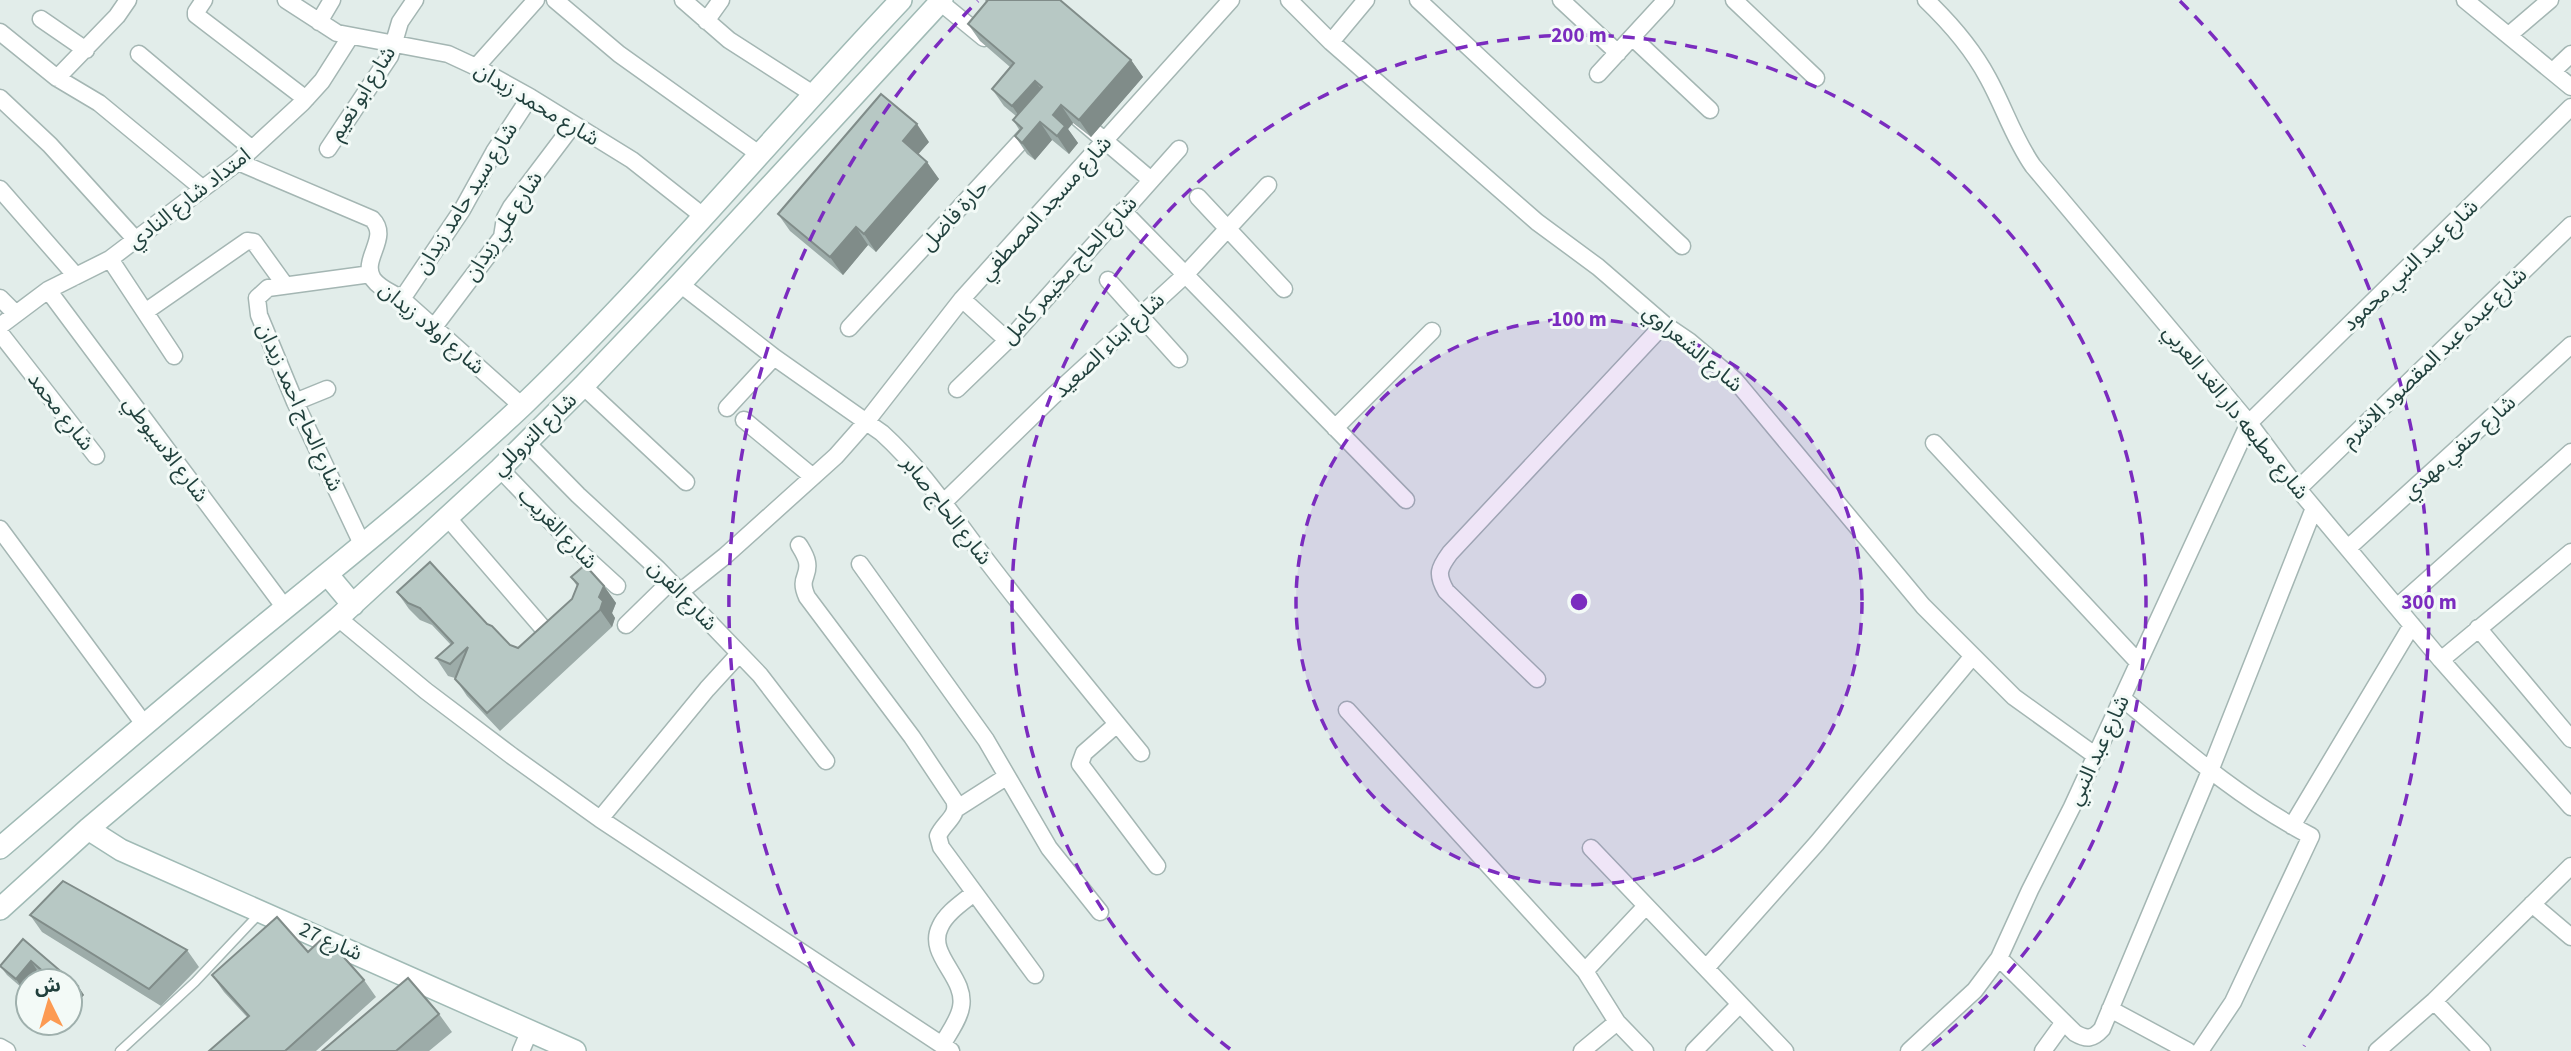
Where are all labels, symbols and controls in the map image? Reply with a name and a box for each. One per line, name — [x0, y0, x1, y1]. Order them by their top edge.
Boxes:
text: 200 m — [1551, 20, 1607, 50]
street label: شارع ابو نعيم — [321, 40, 403, 146]
street label: شارع محمد زيدان — [469, 55, 605, 153]
street label: شارع سيد حامد زيدان — [407, 116, 525, 280]
street label: شارع مسجد المصطفي — [972, 129, 1119, 288]
street label: امتداد شارع النادي — [121, 140, 258, 256]
street label: شارع علي زيدان — [456, 165, 551, 287]
street label: حارة فاضل — [913, 173, 995, 257]
street label: شارع الحاج مخيمر كامل — [994, 189, 1144, 351]
street label: شارع عبد النبي محمود — [2335, 192, 2486, 339]
street label: شارع عبده عبد المقصود الاشرم — [2334, 260, 2534, 455]
street label: شارع اولاد زيدان — [373, 275, 491, 381]
street label: شارع ابناء الصعيد — [1047, 286, 1171, 404]
street label: شارع الشعراوي — [1636, 297, 1750, 400]
text: 100 m — [1551, 304, 1607, 334]
street label: شارع الحاج احمد زيدان — [249, 318, 351, 496]
street label: شارع مطبعه دار الغد العربي — [2155, 318, 2316, 507]
street label: شارع محمد — [21, 365, 101, 457]
street label: شارع التروللي — [485, 386, 584, 483]
street label: شارع حنفي مهدي — [2396, 388, 2523, 507]
street label: شارع الاسيوطي — [115, 390, 216, 509]
street label: شارع الحاج صابر — [894, 448, 999, 571]
street label: شارع الغريب — [511, 480, 605, 576]
street label: شارع الفرن — [641, 553, 725, 637]
text: 300 m — [2401, 587, 2457, 617]
centre of rings — [1567, 590, 1591, 614]
street label: شارع عبد النبي — [2059, 690, 2137, 810]
street label: شارع 27 — [295, 914, 367, 968]
north arrow — [14, 967, 84, 1037]
text: ش — [34, 972, 62, 1001]

